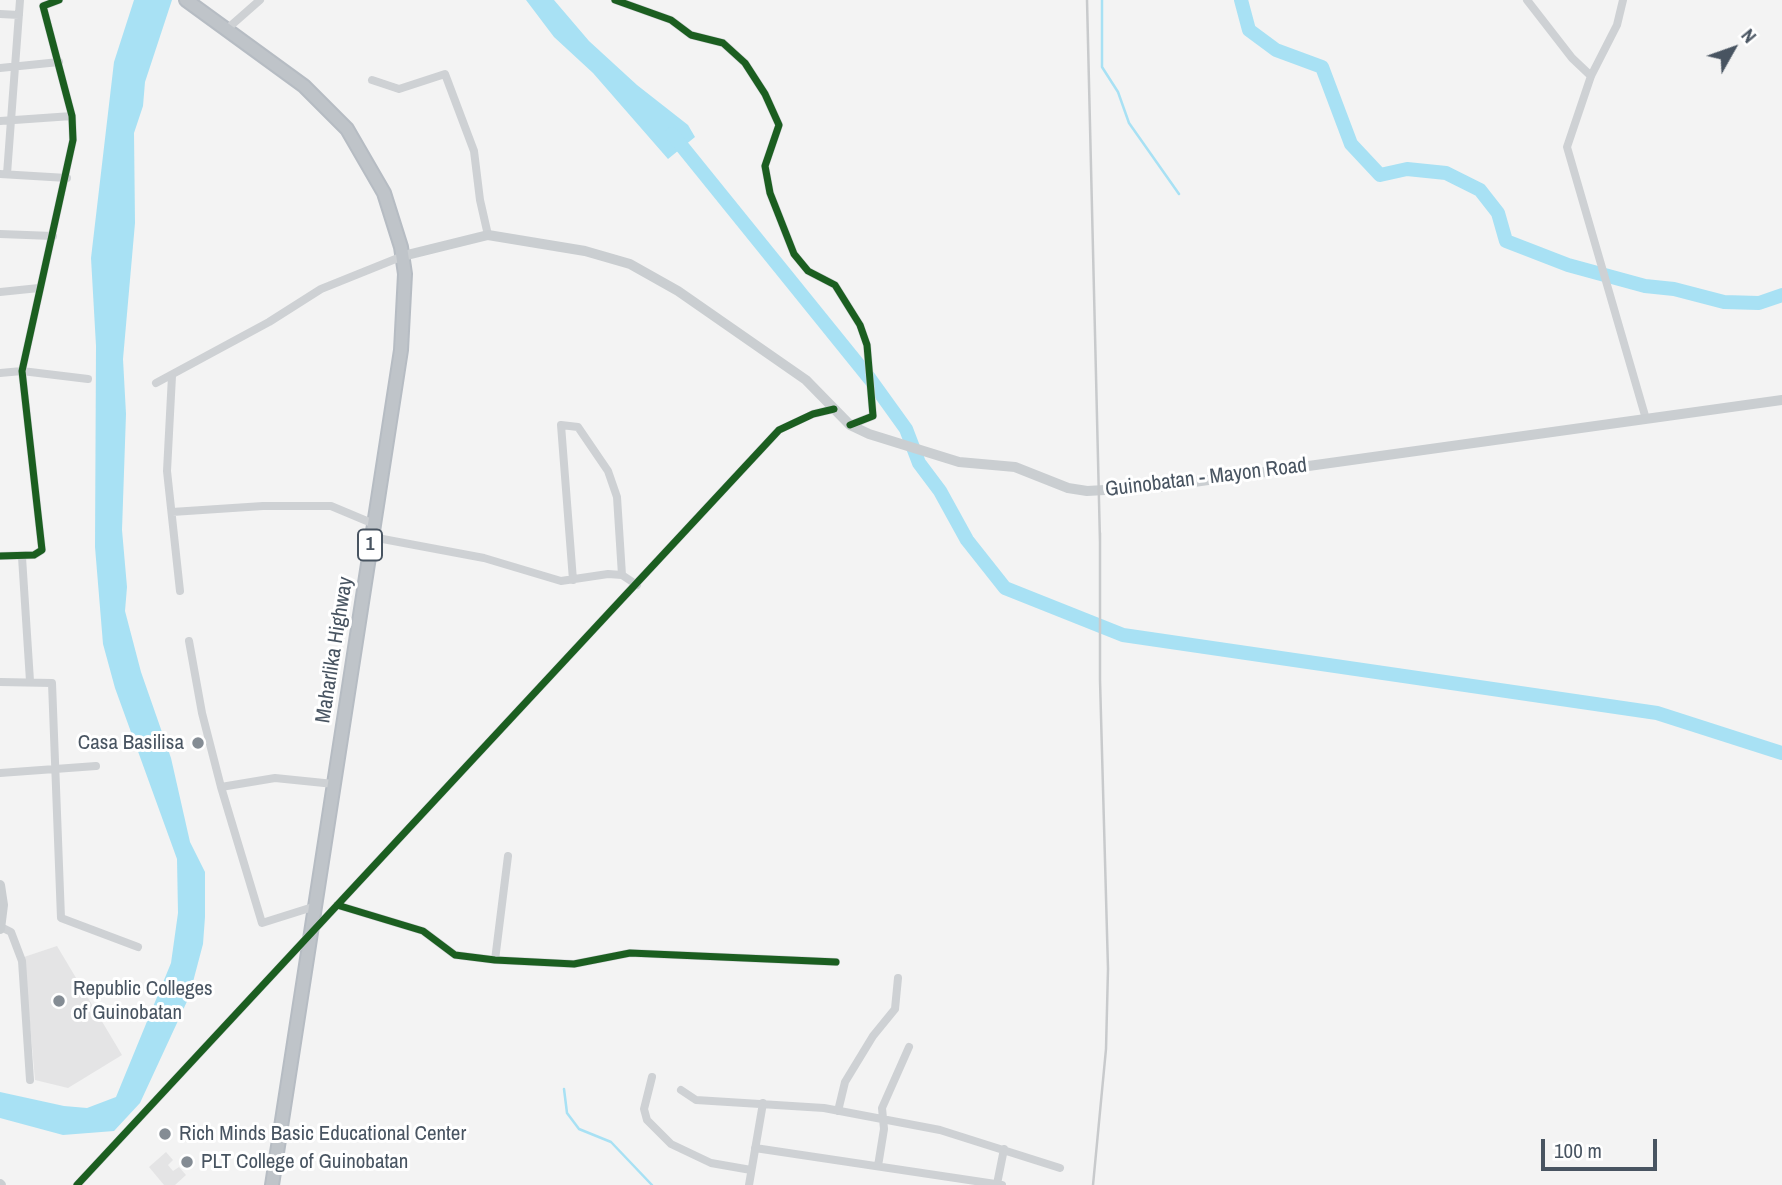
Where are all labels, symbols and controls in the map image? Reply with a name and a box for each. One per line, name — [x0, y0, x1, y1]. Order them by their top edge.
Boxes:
north arrow — [1698, 14, 1768, 84]
text: N — [1736, 23, 1763, 48]
street label: Guinobatan - Mayon Road — [1104, 453, 1308, 503]
road number: 1 — [358, 530, 382, 560]
street label: Maharlika Highway — [311, 575, 359, 725]
place label: Casa Basilisa — [78, 730, 184, 756]
marker: Casa Basilisa — [190, 735, 206, 751]
place label: Republic Colleges of Guinobatan — [73, 976, 213, 1026]
marker: Republic Colleges of Guinobatan — [51, 993, 67, 1009]
place label: Rich Minds Basic Educational Center — [179, 1121, 466, 1147]
marker: Rich Minds Basic Educational Center — [157, 1126, 173, 1142]
scale bar — [1544, 1126, 1660, 1170]
text: 100 m — [1554, 1136, 1602, 1165]
place label: PLT College of Guinobatan — [201, 1149, 408, 1175]
marker: PLT College of Guinobatan — [179, 1154, 195, 1170]

